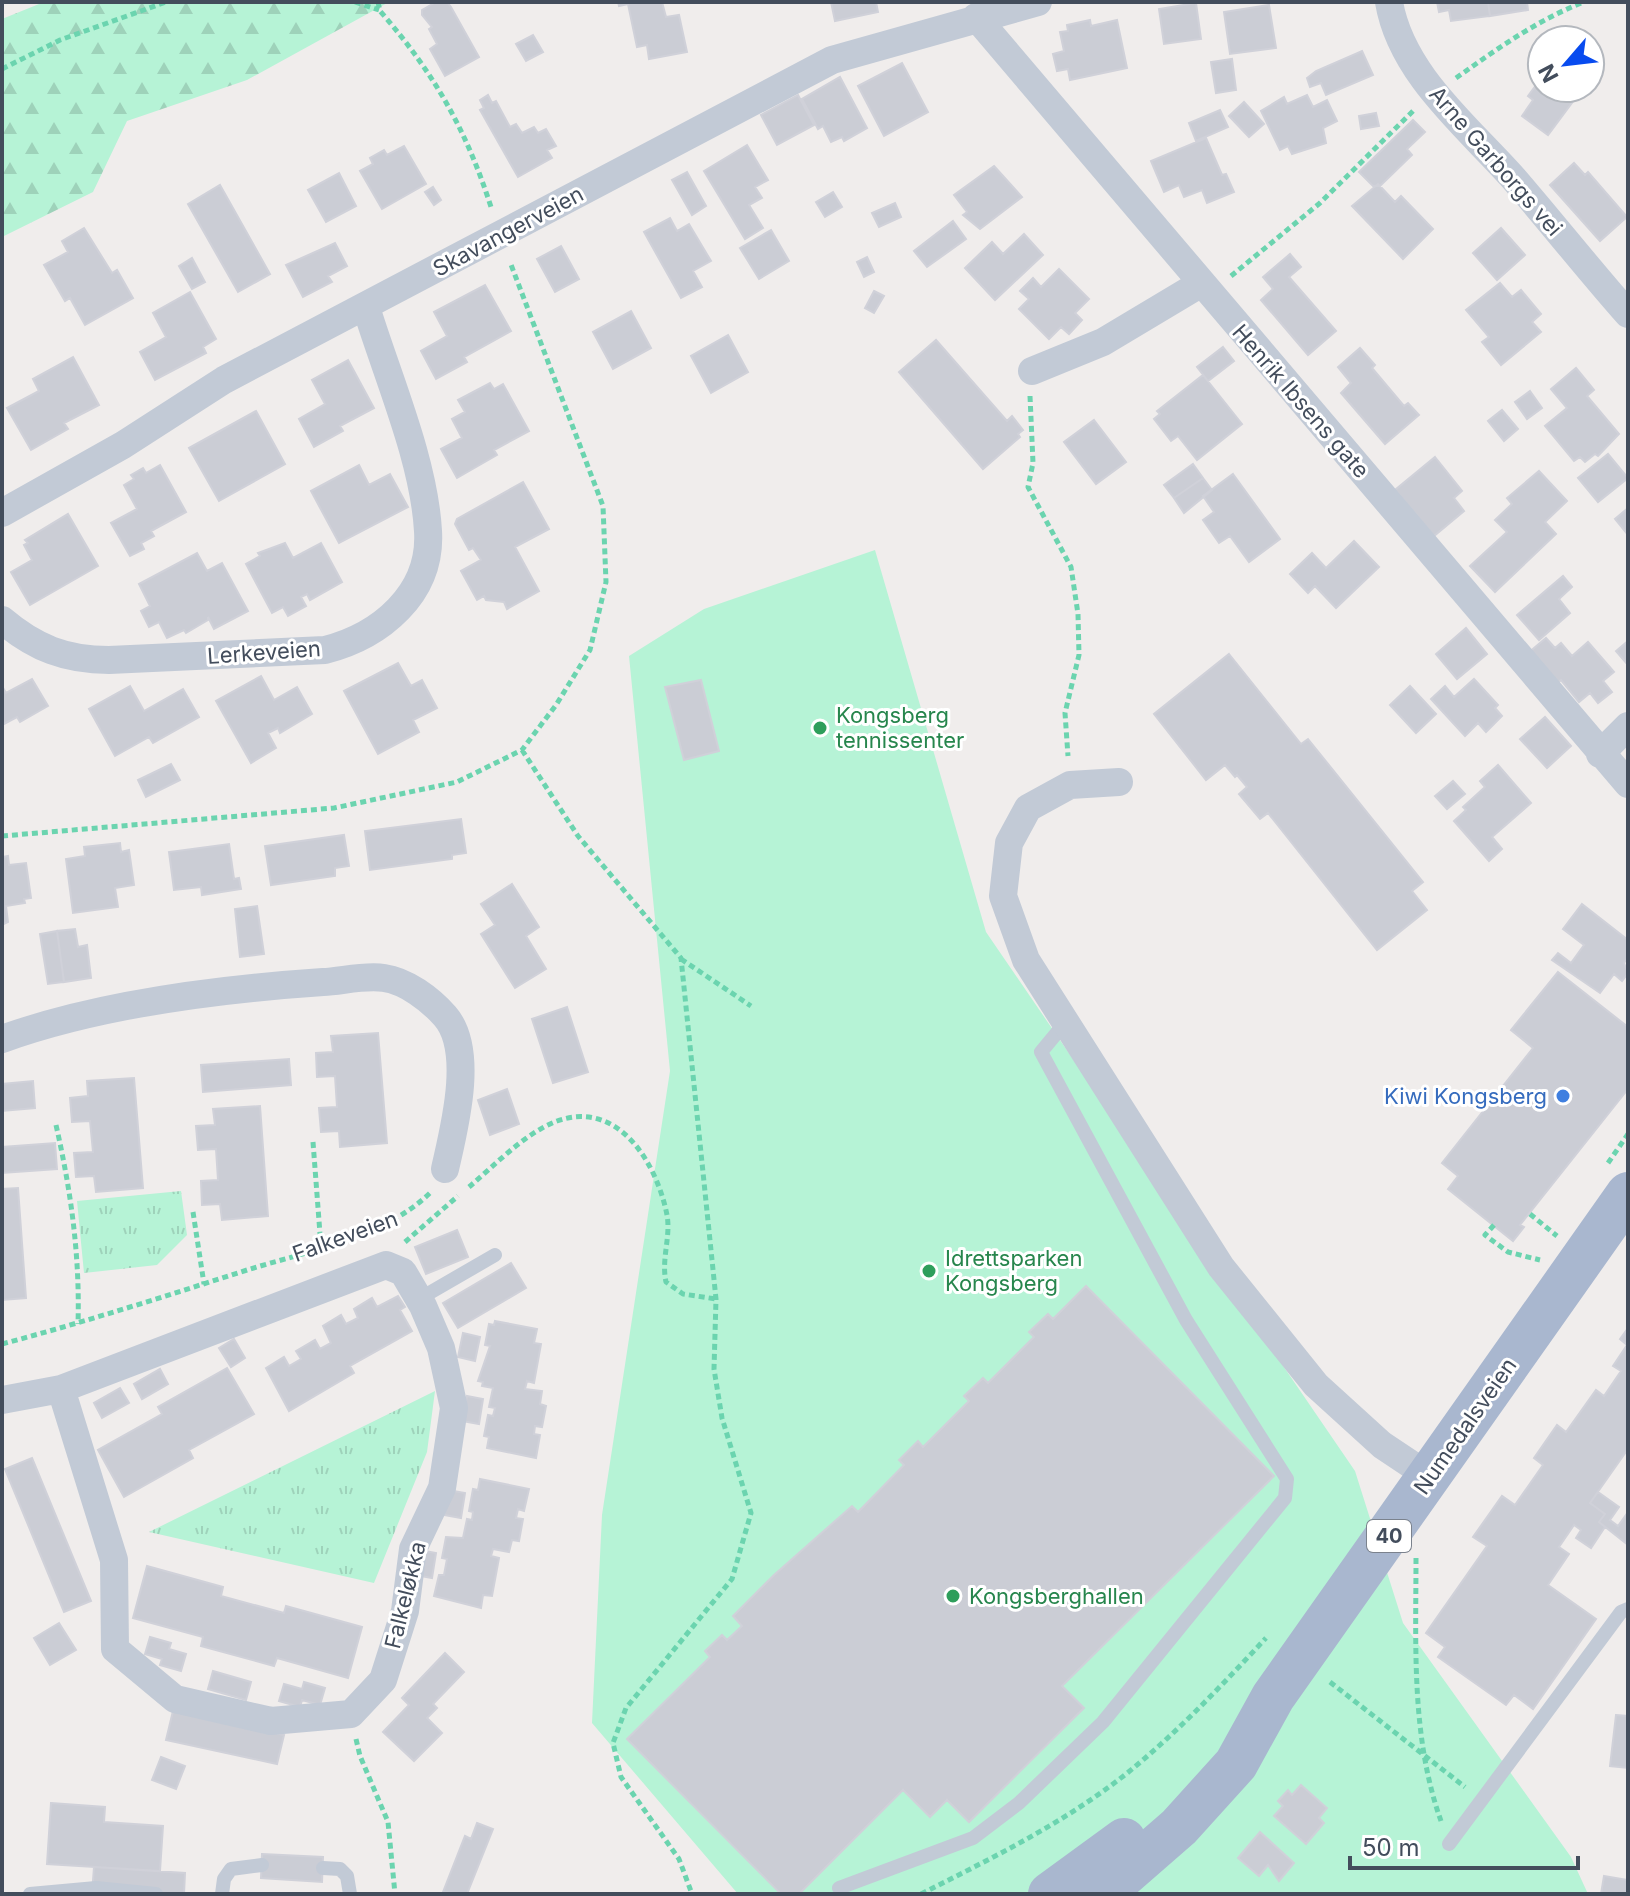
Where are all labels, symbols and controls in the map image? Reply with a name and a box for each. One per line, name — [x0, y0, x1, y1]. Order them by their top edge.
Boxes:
north arrow — [1526, 24, 1606, 104]
text: N — [1533, 60, 1564, 87]
street label: Arne Garborgs vei — [1424, 81, 1568, 241]
street label: Skavangerveien — [428, 180, 588, 282]
street label: Henrik Ibsens gate — [1227, 319, 1375, 483]
street label: Lerkeveien — [206, 635, 322, 669]
place label: Kongsberg tennissenter — [836, 702, 964, 753]
marker: Kongsberg tennissenter — [811, 719, 829, 737]
place label: Kiwi Kongsberg — [1384, 1083, 1547, 1109]
marker: Kiwi Kongsberg — [1554, 1087, 1572, 1105]
street label: Falkeveien — [289, 1205, 401, 1267]
place label: Idrettsparken Kongsberg — [945, 1245, 1082, 1296]
marker: Idrettsparken Kongsberg — [920, 1262, 938, 1280]
street label: Numedalsveien — [1408, 1353, 1522, 1499]
road number: 40 — [1367, 1520, 1411, 1552]
street label: Falkeløkka — [379, 1539, 431, 1651]
place label: Kongsberghallen — [969, 1583, 1144, 1609]
marker: Kongsberghallen — [944, 1587, 962, 1605]
scale bar — [1350, 1820, 1578, 1870]
text: 50 m — [1362, 1833, 1420, 1862]

